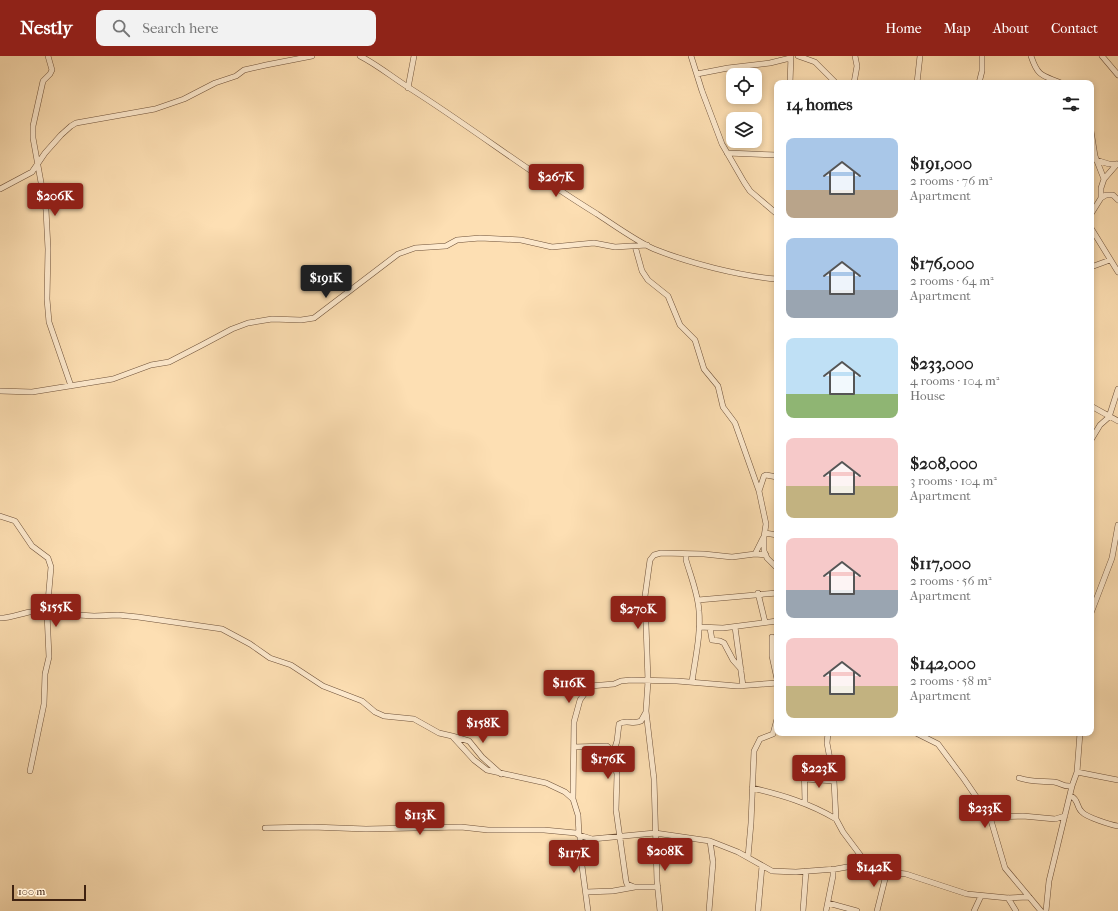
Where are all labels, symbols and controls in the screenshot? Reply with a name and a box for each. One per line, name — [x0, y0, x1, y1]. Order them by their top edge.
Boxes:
search box — [96, 10, 376, 46]
text: Nestly — [20, 17, 72, 39]
icon: search — [110, 17, 132, 39]
text: Search here — [142, 19, 218, 37]
text: Home — [885, 20, 922, 37]
text: Map — [944, 20, 971, 37]
text: About — [993, 20, 1029, 37]
text: Contact — [1051, 20, 1098, 37]
map controls — [726, 68, 762, 148]
button: locate — [726, 68, 762, 104]
icon: filters — [1060, 93, 1082, 115]
text: 14 homes — [786, 94, 853, 114]
button: layers — [726, 112, 762, 148]
text: $191,000 — [910, 153, 972, 173]
icon: home — [818, 154, 866, 202]
pin: $267K — [528, 164, 584, 198]
text: $267K — [538, 169, 574, 184]
text: 2 rooms · 76 m² — [910, 173, 992, 188]
pin: $206K — [27, 183, 83, 217]
text: $206K — [36, 188, 74, 203]
text: Apartment — [910, 188, 971, 203]
text: $176,000 — [910, 253, 975, 273]
icon: home — [818, 254, 866, 302]
pin: $191K — [298, 265, 354, 299]
text: $191K — [310, 270, 342, 285]
text: 2 rooms · 64 m² — [910, 273, 994, 288]
text: Apartment — [910, 288, 971, 303]
text: $233,000 — [910, 353, 974, 373]
icon: home — [818, 354, 866, 402]
text: 4 rooms · 104 m² — [910, 373, 999, 388]
text: House — [910, 388, 945, 403]
text: $208,000 — [910, 453, 978, 473]
icon: home — [818, 454, 866, 502]
text: 3 rooms · 104 m² — [910, 473, 997, 488]
text: Apartment — [910, 488, 971, 503]
text: $117,000 — [910, 553, 971, 573]
icon: home — [818, 554, 866, 602]
text: 2 rooms · 56 m² — [910, 573, 992, 588]
text: Apartment — [910, 588, 971, 603]
pin: $155K — [28, 594, 84, 628]
pin: $270K — [610, 596, 666, 630]
text: $155K — [40, 599, 72, 614]
text: $270K — [620, 601, 656, 616]
text: $142,000 — [910, 653, 976, 673]
icon: home — [818, 654, 866, 702]
pin: $116K — [541, 670, 597, 704]
text: 2 rooms · 58 m² — [910, 673, 991, 688]
text: $116K — [553, 675, 585, 690]
text: Apartment — [910, 688, 971, 703]
pin: $158K — [455, 710, 511, 744]
text: $158K — [466, 715, 500, 730]
pin: $176K — [580, 746, 636, 780]
text: $176K — [591, 751, 625, 766]
pin: $223K — [791, 755, 847, 789]
text: $223K — [801, 760, 837, 775]
pin: $233K — [957, 795, 1013, 829]
text: $233K — [968, 800, 1002, 815]
pin: $113K — [392, 802, 448, 836]
text: $113K — [404, 807, 436, 822]
pin: $208K — [637, 838, 693, 872]
pin: $117K — [546, 840, 602, 874]
text: $208K — [647, 843, 684, 858]
text: $117K — [558, 845, 590, 860]
pin: $142K — [846, 854, 902, 888]
text: $142K — [856, 859, 892, 874]
scale bar — [12, 883, 86, 902]
text: 100 m — [18, 885, 46, 898]

